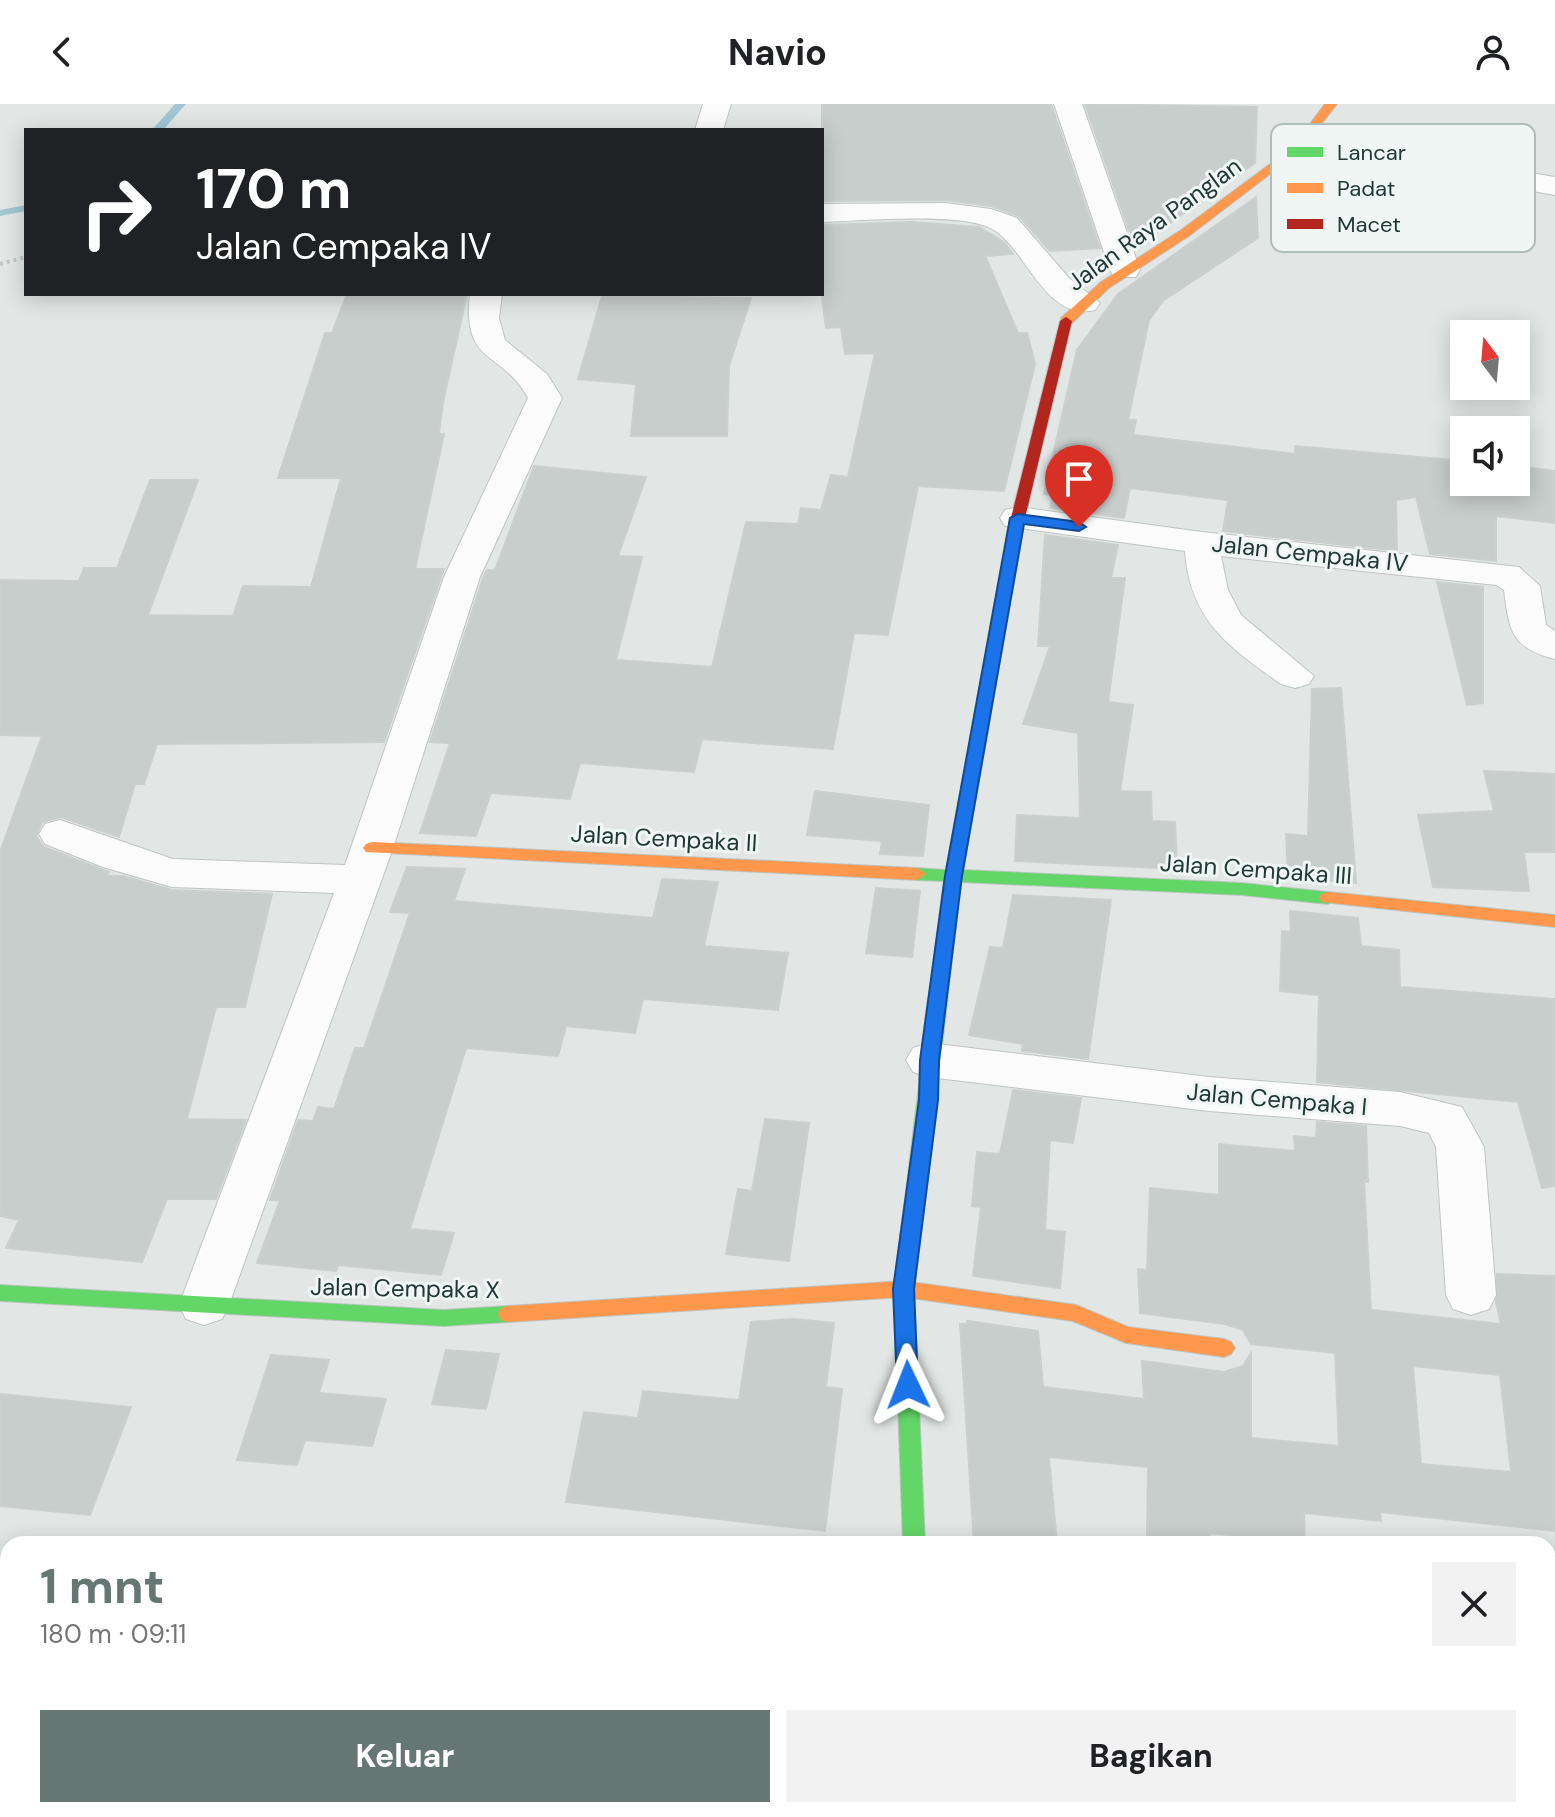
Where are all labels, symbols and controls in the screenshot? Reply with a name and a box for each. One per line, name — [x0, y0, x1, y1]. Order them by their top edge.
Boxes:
text: Navio — [728, 29, 827, 76]
icon: back — [40, 30, 84, 74]
icon: person — [1471, 30, 1515, 74]
legend — [1271, 124, 1535, 252]
text: Lancar — [1337, 138, 1406, 167]
street label: Jalan Raya Panglan — [1061, 150, 1247, 298]
text: 170 m — [196, 152, 351, 225]
icon: right — [64, 160, 168, 264]
text: Padat — [1337, 174, 1395, 203]
text: Macet — [1337, 210, 1401, 239]
text: Jalan Cempaka IV — [196, 223, 492, 270]
north arrow — [1450, 320, 1530, 400]
map controls — [1450, 320, 1530, 496]
button: sound — [1450, 416, 1530, 496]
pin — [1045, 445, 1113, 527]
icon: arrive — [1057, 457, 1101, 501]
street label: Jalan Cempaka IV — [1210, 527, 1410, 579]
street label: Jalan Cempaka II — [570, 818, 758, 858]
street label: Jalan Cempaka III — [1159, 847, 1353, 891]
street label: Jalan Cempaka I — [1185, 1076, 1369, 1122]
street label: Jalan Cempaka X — [310, 1271, 500, 1305]
position arrow — [866, 1343, 950, 1427]
text: 1 mnt — [40, 1555, 164, 1618]
button: close — [1432, 1562, 1516, 1646]
text: 180 m · 09:11 — [40, 1617, 186, 1651]
button: Keluar — [40, 1710, 770, 1802]
button: Bagikan — [786, 1710, 1516, 1802]

